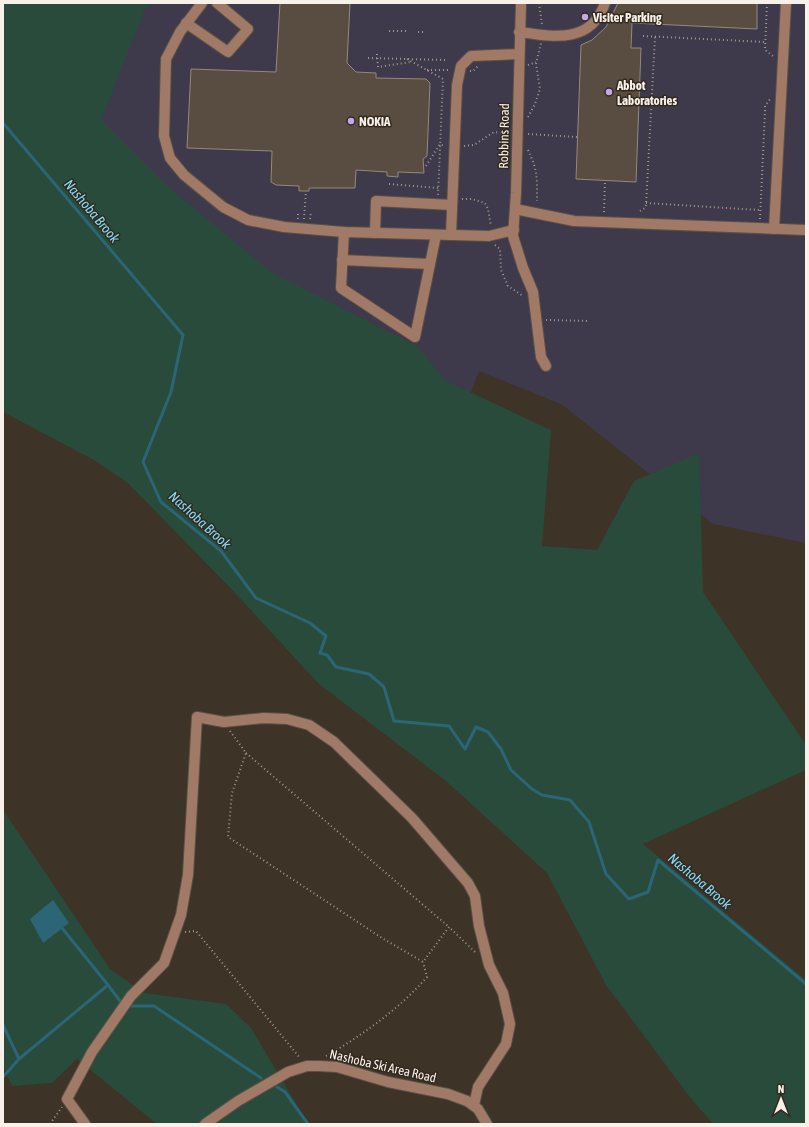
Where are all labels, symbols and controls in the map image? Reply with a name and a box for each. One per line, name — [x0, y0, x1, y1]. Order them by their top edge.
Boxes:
place label: Visiter Parking — [592, 10, 662, 25]
marker: Visiter Parking — [580, 12, 590, 22]
place label: Abbot Laboratories — [616, 78, 677, 108]
marker: Abbot Laboratories — [604, 87, 614, 97]
street label: Robbins Road — [496, 103, 512, 169]
place label: NOKIA — [359, 114, 391, 129]
marker: NOKIA — [346, 116, 356, 126]
water label: Nashoba Brook — [61, 176, 124, 247]
water label: Nashoba Brook — [166, 488, 235, 553]
water label: Nashoba Brook — [665, 850, 736, 913]
street label: Nashoba Ski Area Road — [328, 1046, 438, 1086]
north arrow — [761, 1079, 801, 1119]
text: N — [778, 1083, 784, 1095]

